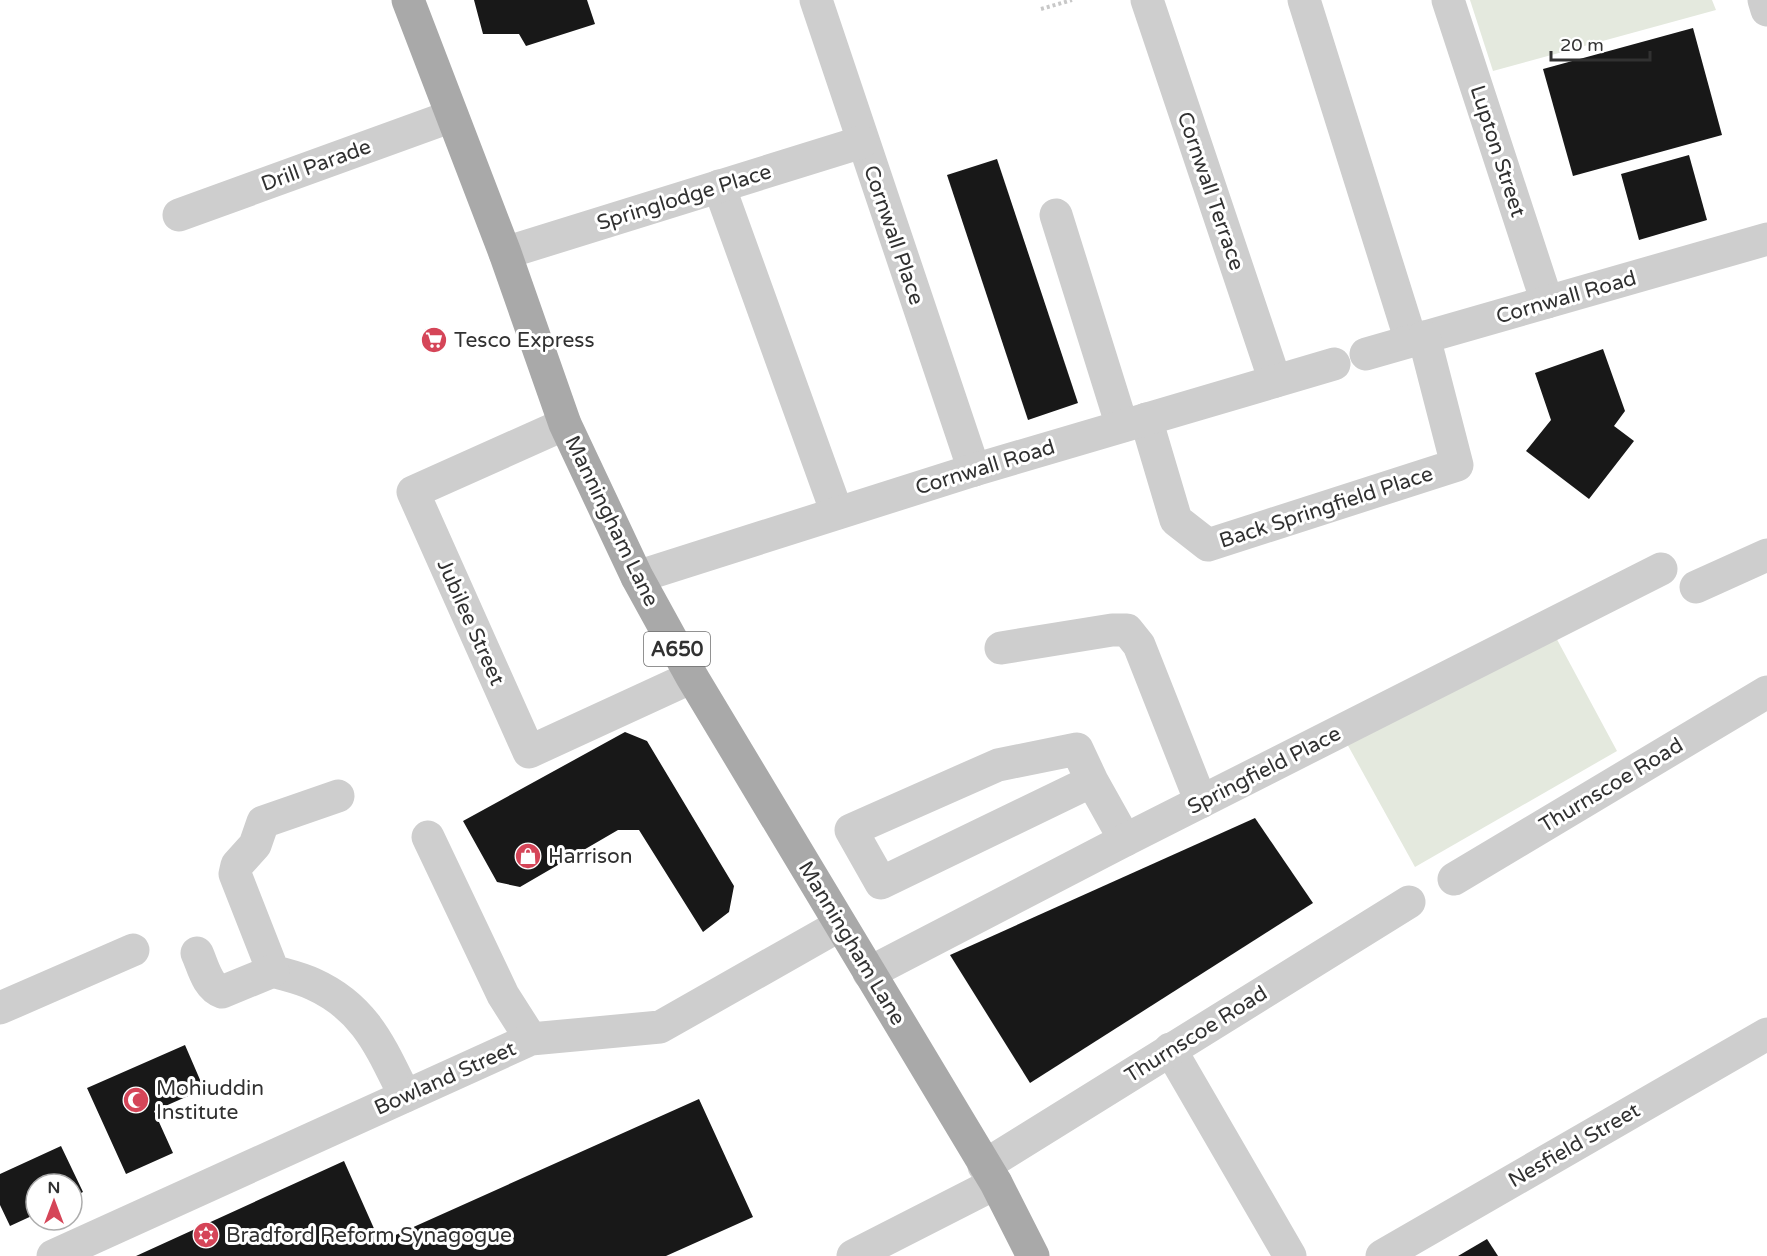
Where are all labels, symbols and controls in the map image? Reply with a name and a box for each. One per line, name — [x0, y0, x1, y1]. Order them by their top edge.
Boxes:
scale bar — [1551, 24, 1650, 62]
text: 20 m — [1560, 34, 1604, 56]
street label: Lupton Street — [1464, 82, 1531, 220]
street label: Cornwall Terrace — [1172, 109, 1249, 274]
street label: Drill Parade — [258, 134, 375, 197]
street label: Springlodge Place — [594, 159, 775, 236]
street label: Cornwall Place — [858, 162, 929, 308]
street label: Cornwall Road — [1493, 266, 1639, 329]
supermarket icon: Tesco Express — [419, 325, 449, 355]
place label: Tesco Express — [454, 328, 595, 353]
street label: Manningham Lane — [559, 432, 664, 611]
street label: Cornwall Road — [912, 434, 1058, 501]
street label: Back Springfield Place — [1216, 461, 1436, 554]
street label: Jubilee Street — [432, 555, 510, 689]
road number: A650 — [644, 632, 710, 666]
street label: Springfield Place — [1183, 721, 1345, 820]
street label: Thurnscoe Road — [1535, 733, 1688, 838]
shop icon: Harrison — [513, 841, 543, 871]
place label: Harrison — [548, 844, 633, 869]
street label: Manningham Lane — [793, 857, 910, 1030]
street label: Thurnscoe Road — [1120, 981, 1272, 1088]
street label: Bowland Street — [371, 1036, 520, 1121]
place label: Mohiuddin Institute — [156, 1076, 264, 1125]
mosque icon: Mohiuddin Institute — [121, 1085, 151, 1115]
street label: Nesfield Street — [1504, 1098, 1644, 1193]
north arrow — [24, 1172, 84, 1232]
text: N — [48, 1178, 60, 1198]
synagogue icon: Bradford Reform Synagogue — [191, 1220, 221, 1250]
place label: Bradford Reform Synagogue — [226, 1223, 512, 1248]

